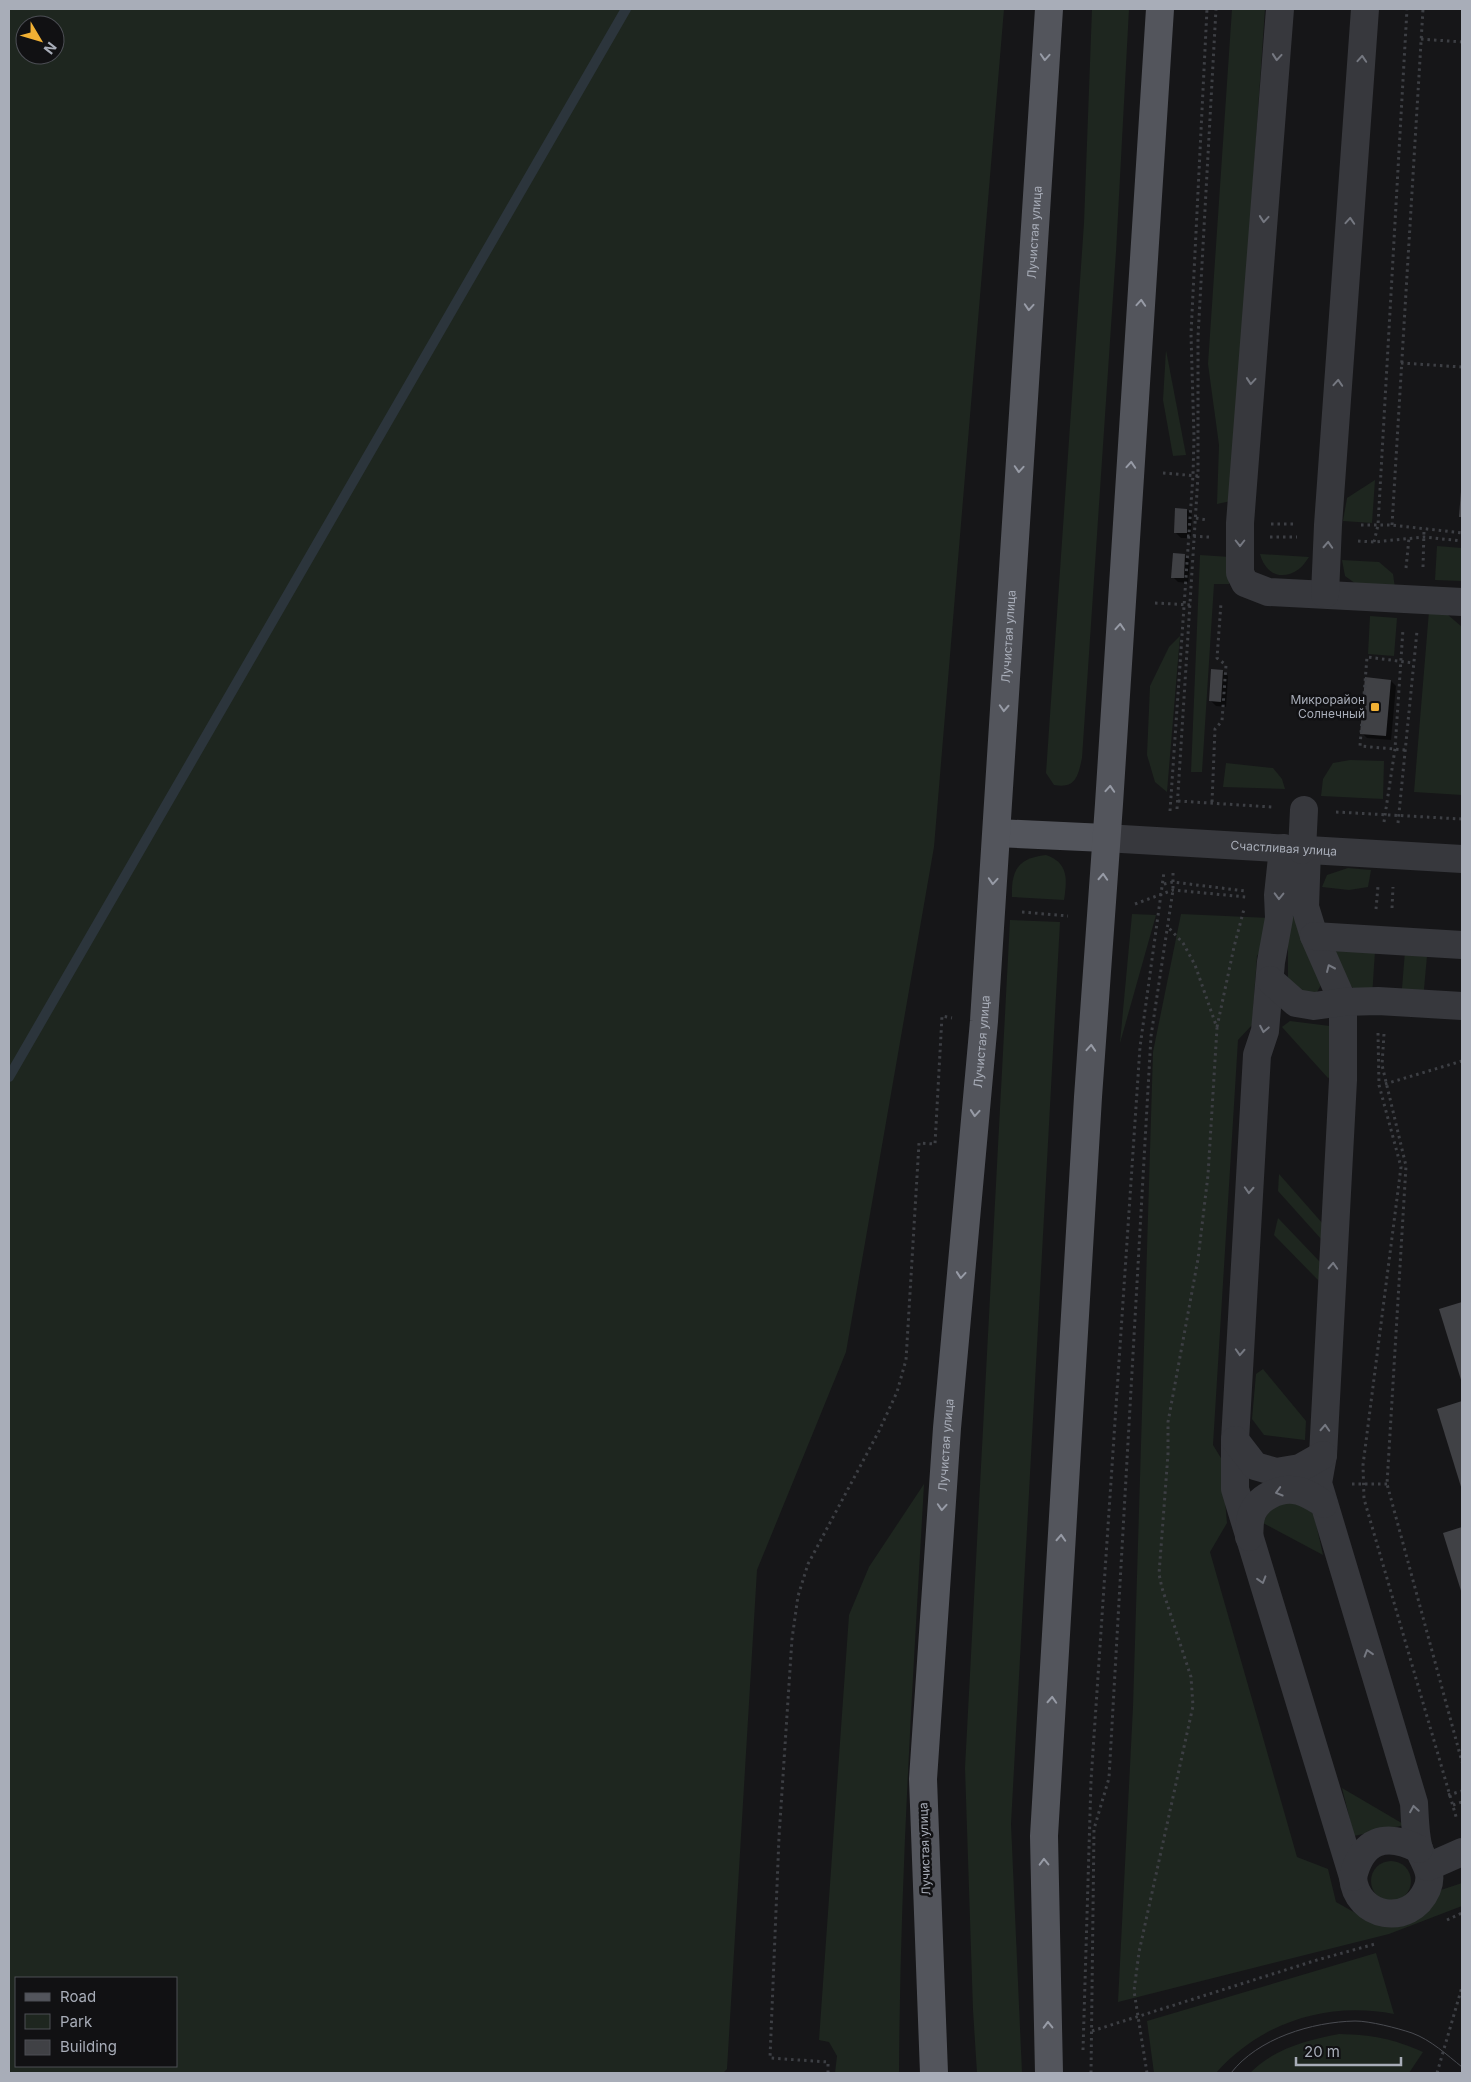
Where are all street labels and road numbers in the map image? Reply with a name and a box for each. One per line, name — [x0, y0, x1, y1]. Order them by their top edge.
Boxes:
street label: Лучистая улица — [1024, 185, 1045, 279]
street label: Лучистая улица — [998, 590, 1019, 683]
street label: Счастливая улица — [1230, 837, 1337, 859]
street label: Лучистая улица — [970, 995, 993, 1089]
street label: Лучистая улица — [935, 1398, 957, 1492]
street label: Лучистая улица — [915, 1802, 934, 1896]

